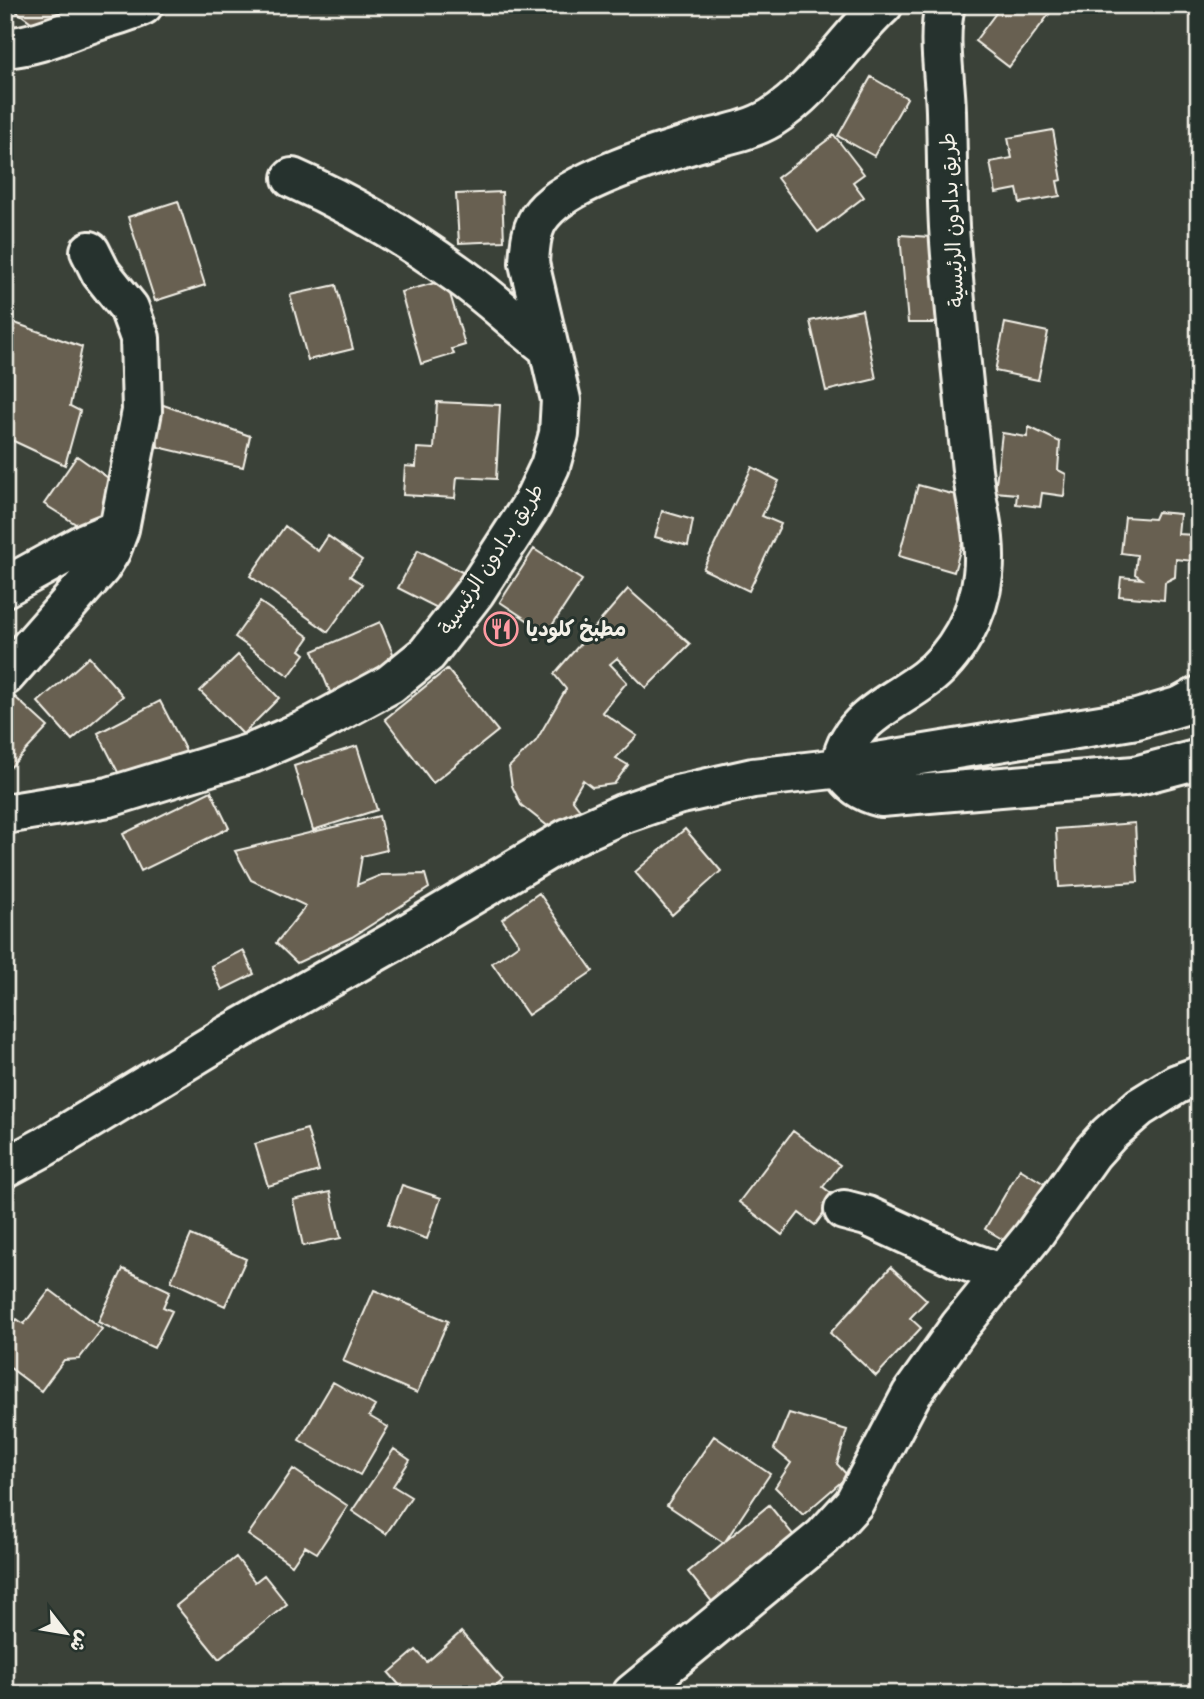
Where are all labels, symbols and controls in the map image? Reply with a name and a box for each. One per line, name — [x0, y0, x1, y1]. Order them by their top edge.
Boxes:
street label: طريق بدادون الرئيسية — [938, 132, 973, 308]
street label: طريق بدادون الرئيسية — [436, 481, 552, 641]
restaurant icon: مطبخ كلوديا — [482, 610, 520, 648]
place label: مطبخ كلوديا — [526, 618, 626, 645]
north arrow — [32, 1598, 102, 1668]
text: ش — [62, 1625, 93, 1655]

